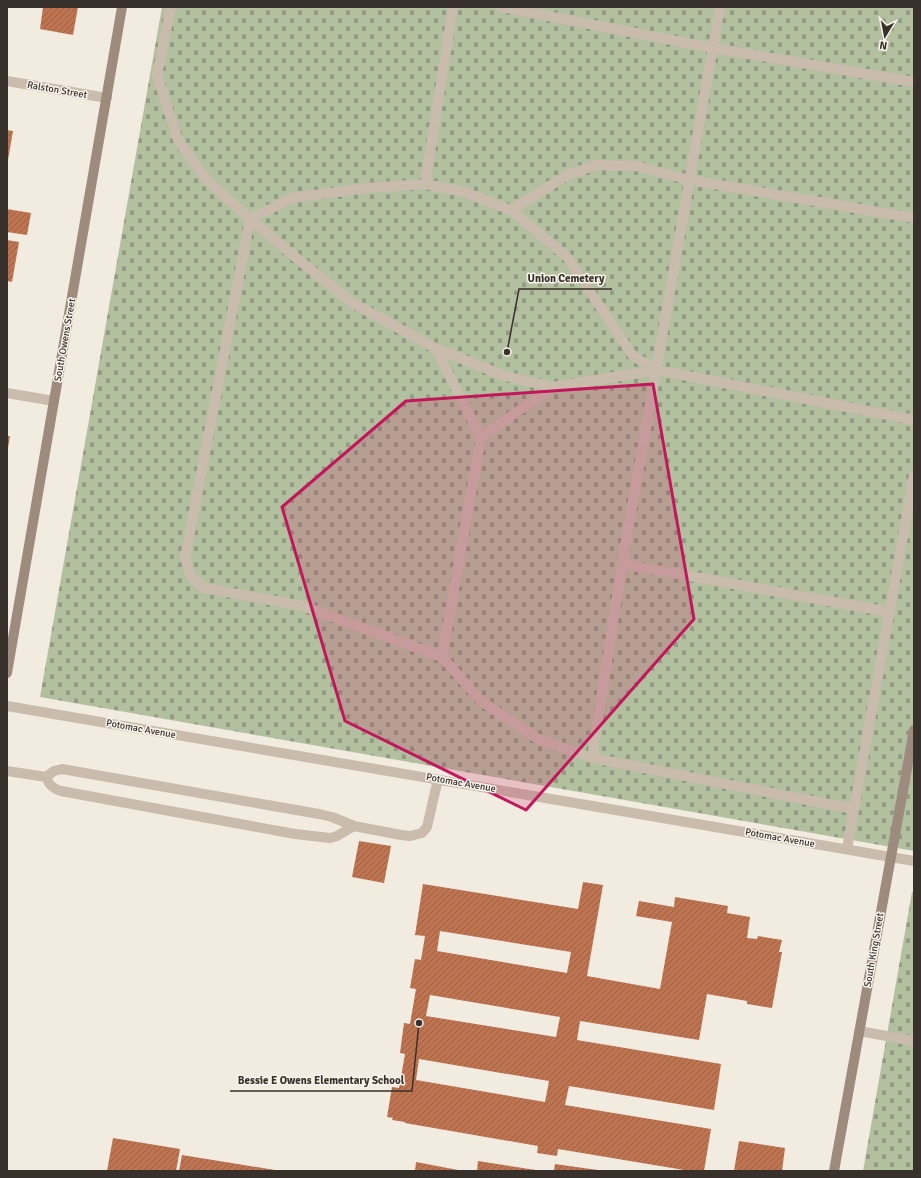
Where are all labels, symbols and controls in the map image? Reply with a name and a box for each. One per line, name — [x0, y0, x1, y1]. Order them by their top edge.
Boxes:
north arrow — [865, 16, 905, 56]
text: N — [878, 38, 888, 52]
street label: Ralston Street — [26, 79, 88, 101]
callout: Union Cemetery — [519, 266, 612, 289]
text: Union Cemetery — [527, 272, 605, 285]
street label: South Owens Street — [52, 297, 78, 382]
street label: Potomac Avenue — [105, 717, 177, 741]
street label: Potomac Avenue — [425, 771, 497, 795]
street label: Potomac Avenue — [744, 826, 816, 850]
street label: South King Street — [862, 912, 887, 988]
callout: Bessie E Owens Elementary School — [230, 1068, 412, 1091]
text: Bessie E Owens Elementary School — [238, 1074, 405, 1087]

